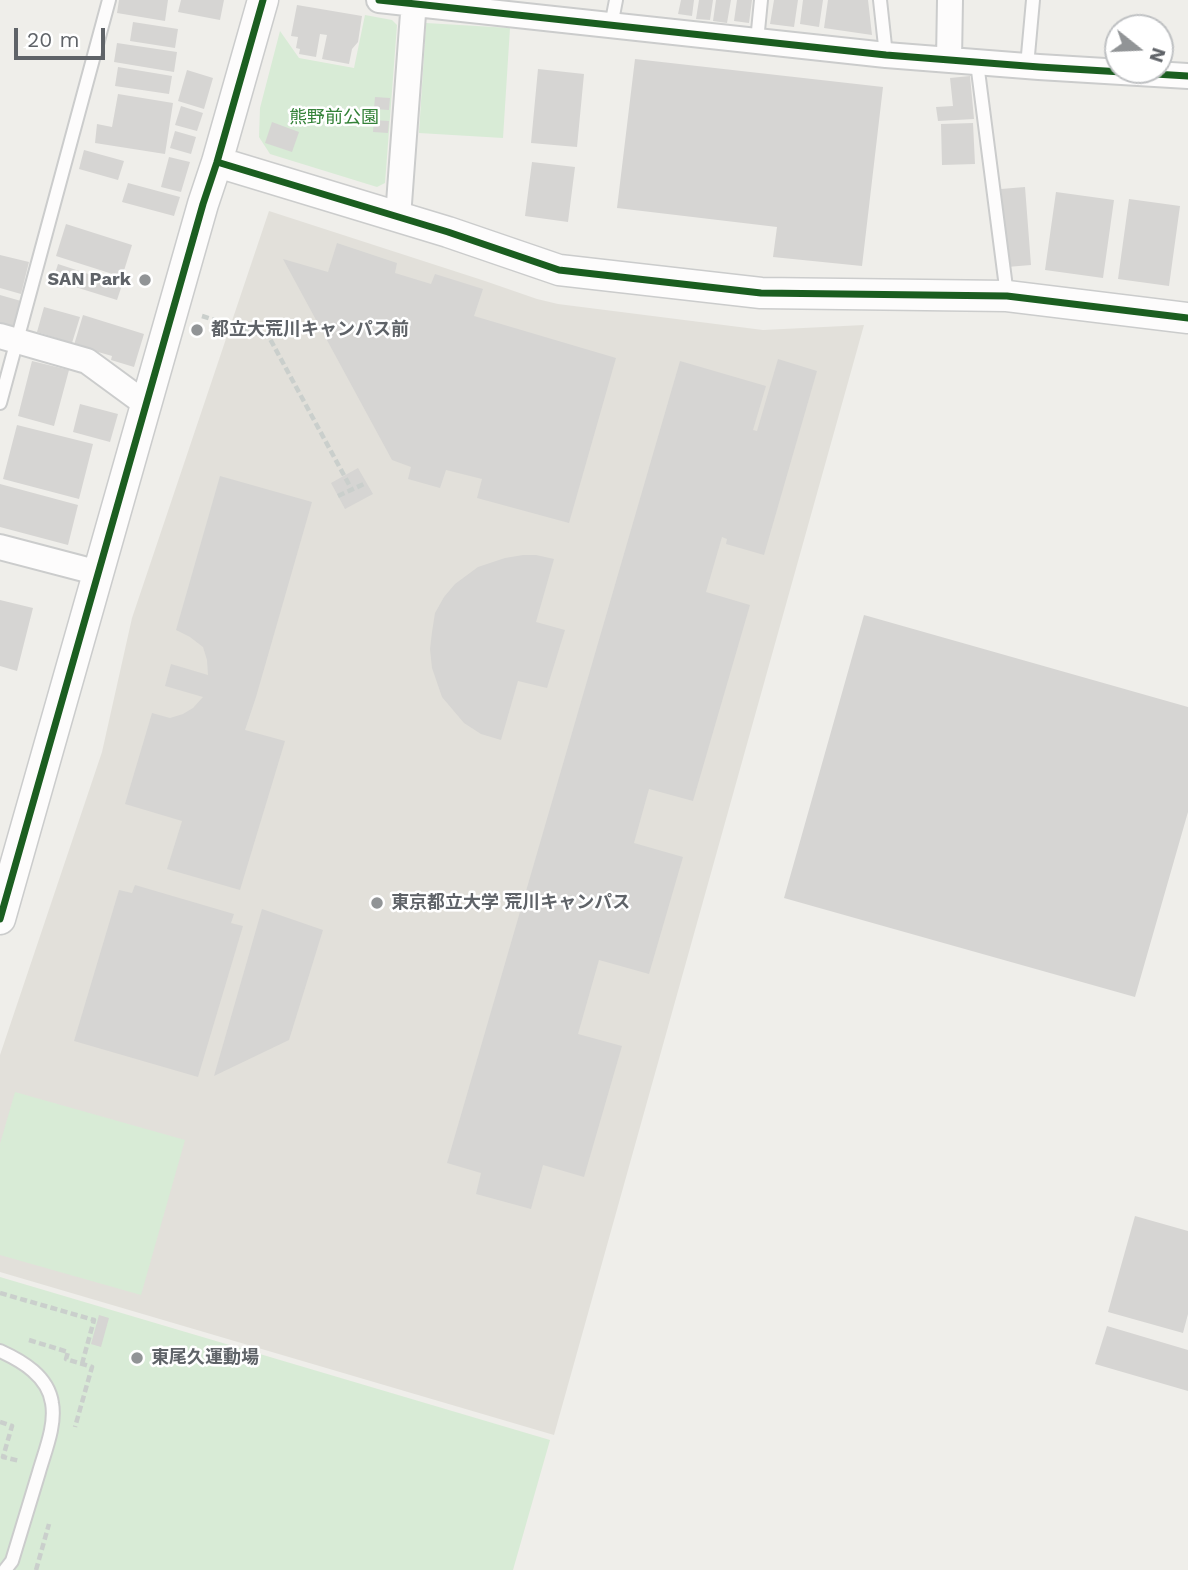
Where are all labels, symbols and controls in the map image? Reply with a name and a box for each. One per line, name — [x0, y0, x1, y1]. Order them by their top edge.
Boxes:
scale bar — [18, 14, 108, 58]
north arrow — [1104, 14, 1174, 84]
text: 20 m — [27, 27, 79, 52]
text: N — [1144, 45, 1171, 65]
park label: 熊野前公園 — [289, 107, 379, 129]
place label: SAN Park — [47, 269, 131, 291]
marker: SAN Park — [137, 272, 153, 288]
place label: 都立大荒川キャンパス前 — [211, 319, 409, 341]
marker: 都立大荒川キャンパス前 — [189, 322, 205, 338]
place label: 東京都立大学 荒川キャンパス — [391, 892, 630, 914]
marker: 東京都立大学 荒川キャンパス — [369, 895, 385, 911]
place label: 東尾久運動場 — [151, 1347, 259, 1369]
marker: 東尾久運動場 — [129, 1350, 145, 1366]

